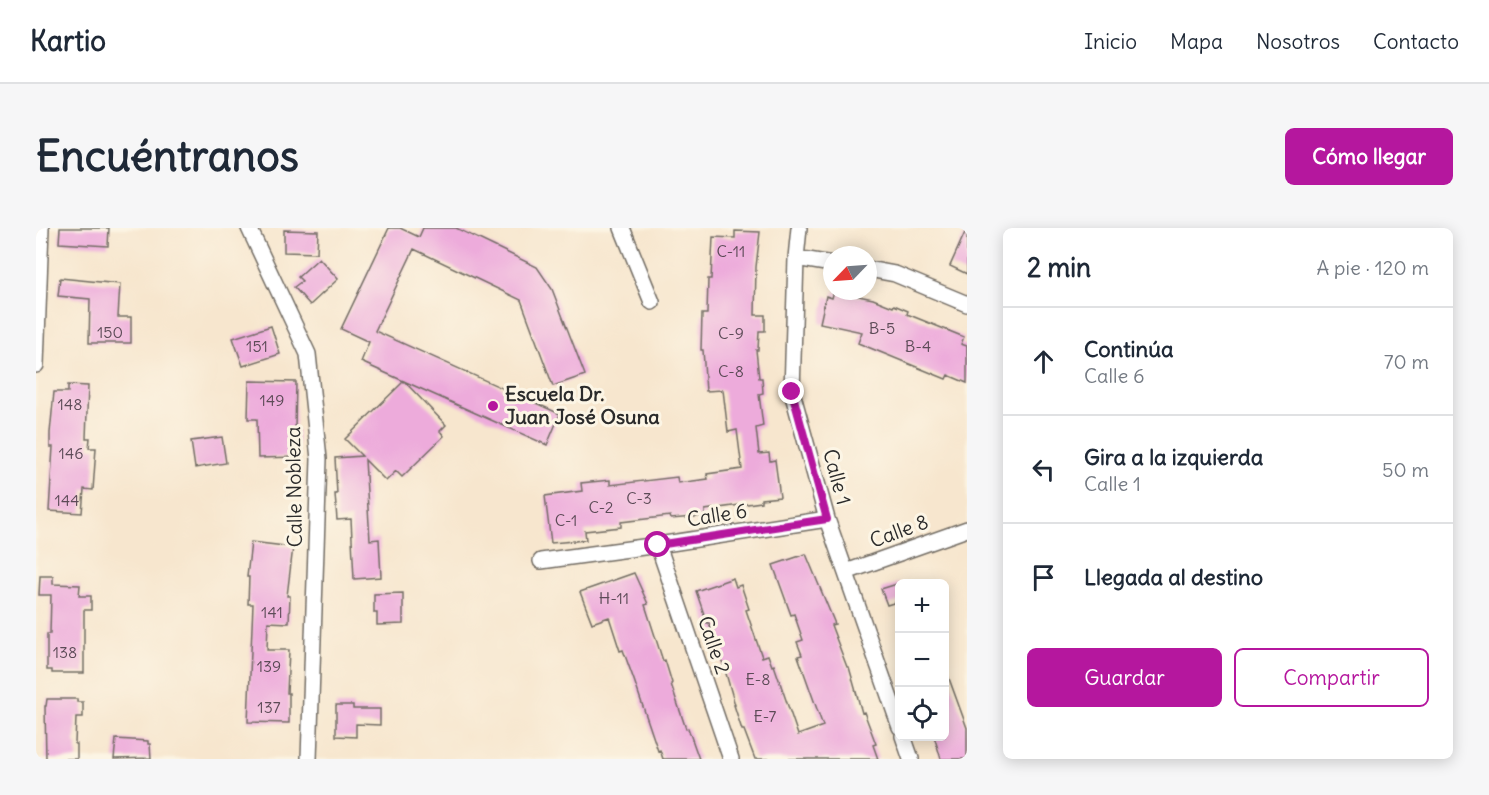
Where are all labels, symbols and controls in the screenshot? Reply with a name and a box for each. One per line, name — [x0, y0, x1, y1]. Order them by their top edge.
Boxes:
text: Kartio — [30, 23, 106, 59]
text: Inicio — [1084, 28, 1137, 55]
text: Mapa — [1170, 28, 1223, 55]
text: Nosotros — [1256, 28, 1340, 55]
text: Contacto — [1373, 28, 1459, 55]
button: Cómo llegar — [1285, 128, 1453, 185]
text: Encuéntranos — [36, 130, 299, 182]
house number: C-11 — [717, 241, 745, 261]
north arrow — [823, 246, 877, 300]
text: 2 min — [1027, 251, 1091, 284]
text: A pie · 120 m — [1316, 255, 1429, 280]
house number: B-5 — [869, 318, 895, 338]
house number: 150 — [97, 322, 123, 342]
house number: C-9 — [718, 323, 744, 343]
text: Continúa — [1084, 335, 1173, 363]
house number: 151 — [246, 336, 268, 356]
house number: B-4 — [905, 336, 931, 356]
icon: ahead — [1027, 345, 1060, 378]
text: 70 m — [1384, 349, 1429, 374]
house number: C-8 — [718, 361, 744, 381]
text: Calle 6 — [1084, 363, 1144, 388]
route end — [778, 378, 804, 404]
place label: Escuela Dr. Juan José Osuna — [505, 381, 660, 429]
house number: 149 — [260, 390, 284, 410]
house number: 148 — [58, 394, 82, 414]
marker: Escuela Dr. Juan José Osuna — [486, 399, 500, 413]
street label: Calle Nobleza — [280, 426, 307, 548]
house number: 146 — [59, 443, 83, 463]
text: Gira a la izquierda — [1084, 443, 1263, 471]
street label: Calle 1 — [818, 446, 857, 508]
icon: left — [1027, 453, 1060, 486]
text: 50 m — [1382, 457, 1429, 482]
text: Calle 1 — [1084, 471, 1141, 496]
house number: C-3 — [626, 488, 652, 508]
house number: 144 — [55, 490, 79, 510]
house number: C-2 — [588, 497, 614, 517]
street label: Calle 6 — [685, 497, 749, 532]
street label: Calle 8 — [866, 508, 932, 553]
house number: C-1 — [555, 510, 577, 530]
route start — [644, 531, 670, 557]
icon: arrive — [1027, 561, 1060, 594]
text: Llegada al destino — [1084, 563, 1263, 591]
map controls — [895, 579, 949, 741]
button: + — [895, 579, 949, 633]
house number: H-11 — [599, 588, 629, 608]
house number: 141 — [261, 602, 283, 622]
street label: Calle 2 — [693, 612, 736, 677]
button: − — [895, 633, 949, 687]
house number: 138 — [53, 642, 77, 662]
button: Guardar — [1027, 648, 1222, 707]
button: Compartir — [1234, 648, 1429, 707]
house number: 139 — [257, 656, 281, 676]
house number: E-8 — [746, 669, 771, 689]
button: locate — [895, 687, 949, 741]
house number: 137 — [257, 697, 281, 717]
house number: E-7 — [754, 706, 777, 726]

